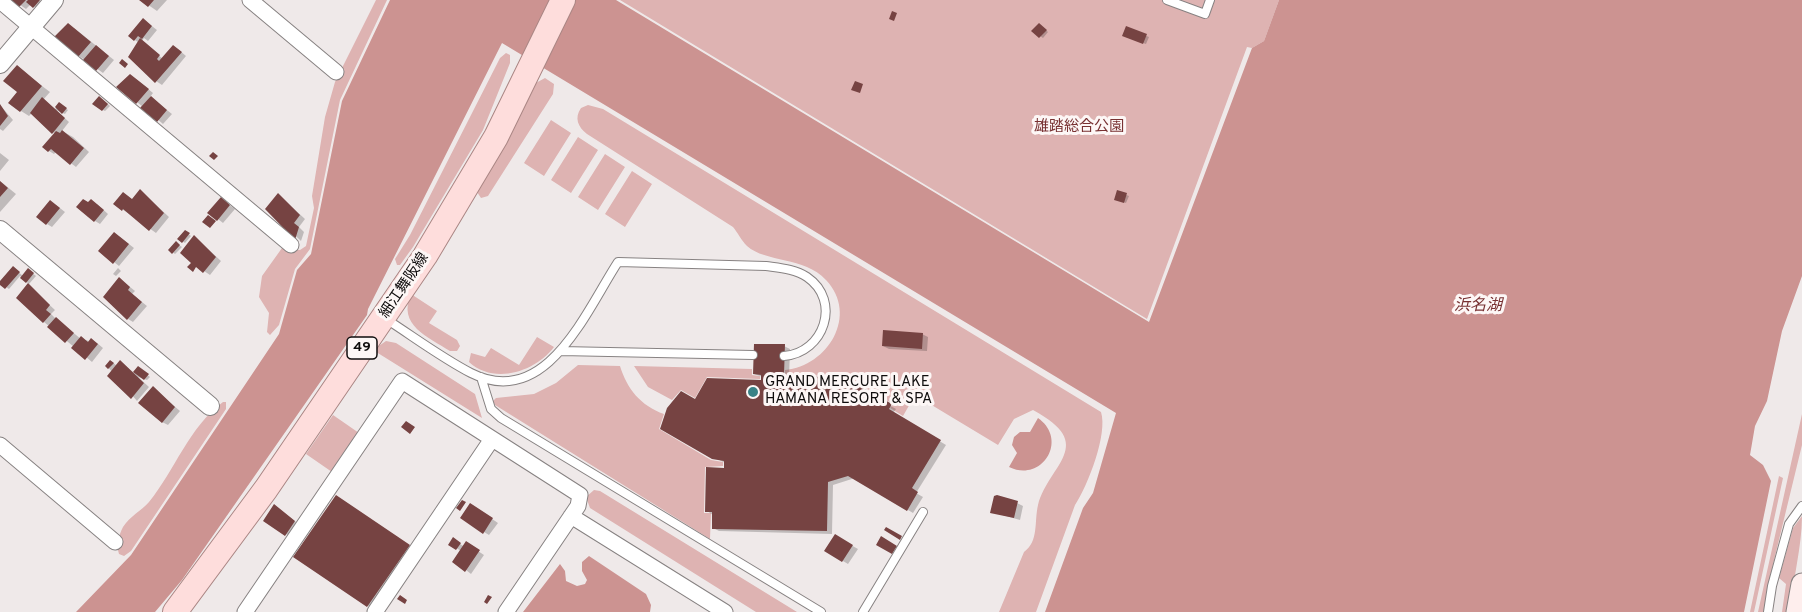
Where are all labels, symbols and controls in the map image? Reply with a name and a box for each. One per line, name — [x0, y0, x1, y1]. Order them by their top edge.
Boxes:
park label: 雄踏総合公園 — [1034, 119, 1124, 137]
street label: 細江舞阪線 — [377, 250, 433, 322]
water label: 浜名湖 — [1454, 297, 1502, 317]
road number: 49 — [347, 337, 377, 359]
place label: GRAND MERCURE LAKE HAMANA RESORT & SPA — [765, 374, 932, 409]
marker: GRAND MERCURE LAKE HAMANA RESORT & SPA — [746, 385, 760, 399]

